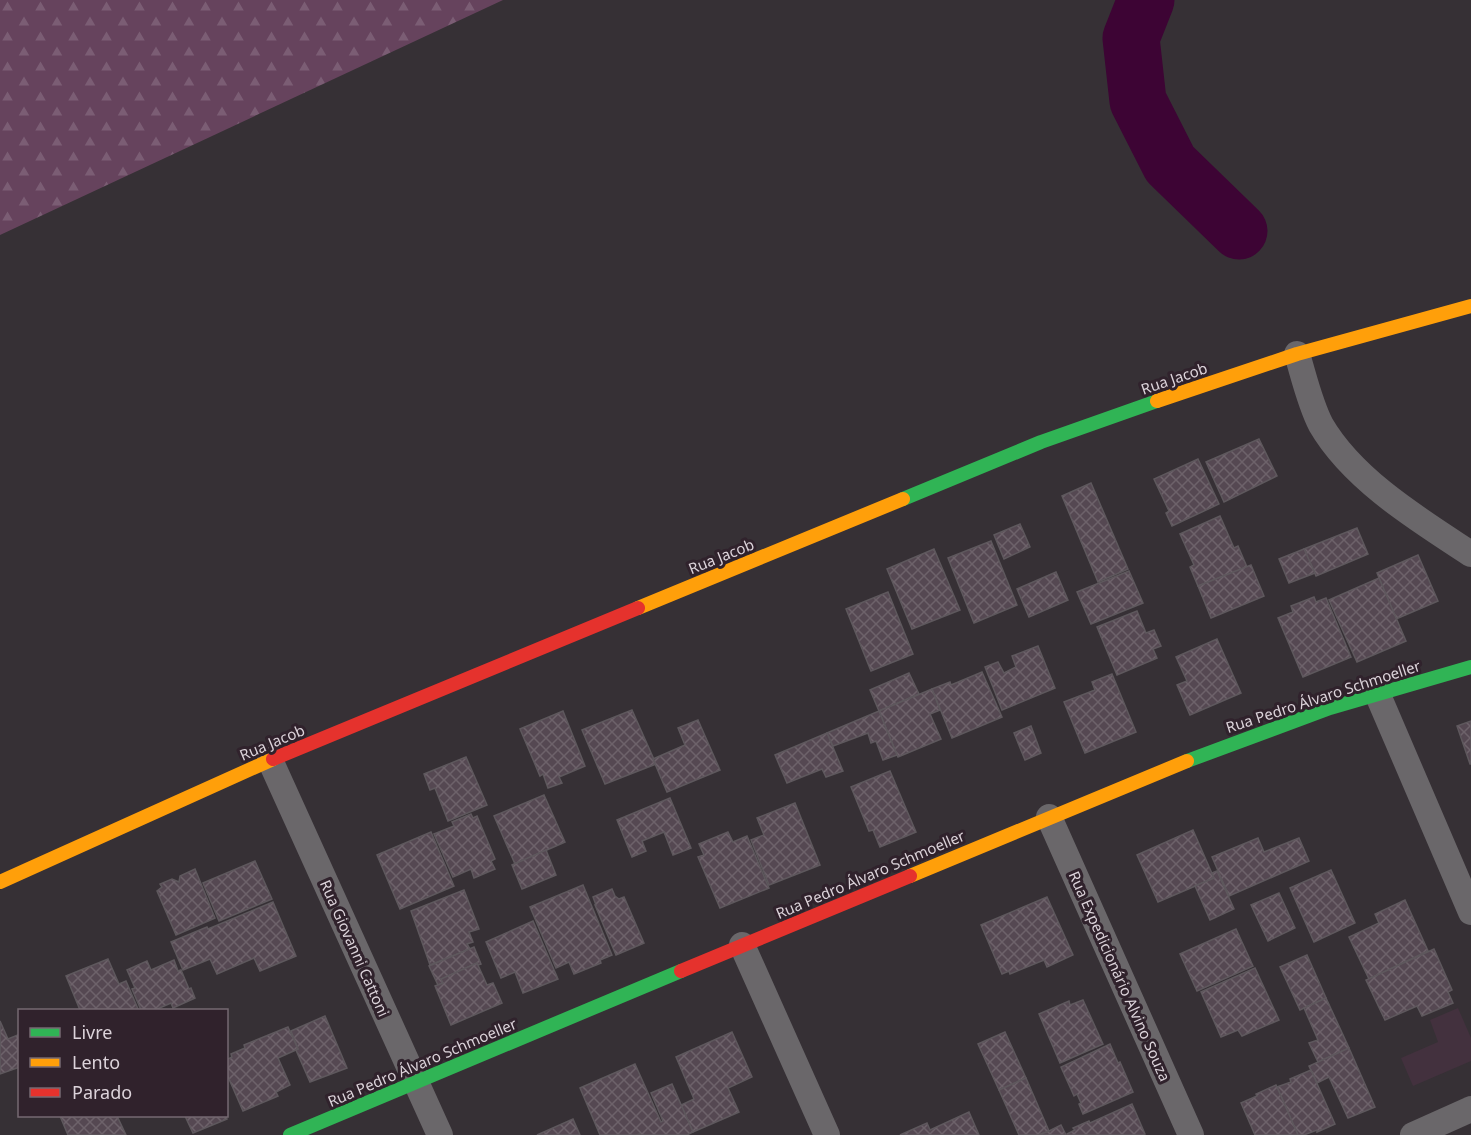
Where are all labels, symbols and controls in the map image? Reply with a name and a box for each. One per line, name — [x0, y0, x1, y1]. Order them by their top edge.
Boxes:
street label: Rua Jacob — [1138, 357, 1210, 399]
street label: Rua Jacob — [685, 534, 757, 578]
street label: Rua Pedro Álvaro Schmoeller — [1223, 655, 1423, 737]
street label: Rua Jacob — [236, 719, 308, 765]
street label: Rua Pedro Álvaro Schmoeller — [772, 825, 968, 923]
street label: Rua Expedicionário Alvino Souza — [1064, 868, 1176, 1084]
street label: Rua Giovanni Cattoni — [316, 876, 394, 1020]
legend — [18, 1009, 228, 1117]
street label: Rua Pedro Álvaro Schmoeller — [324, 1013, 520, 1111]
text: Livre — [72, 1020, 112, 1044]
text: Lento — [72, 1050, 120, 1074]
text: Parado — [72, 1080, 132, 1104]

